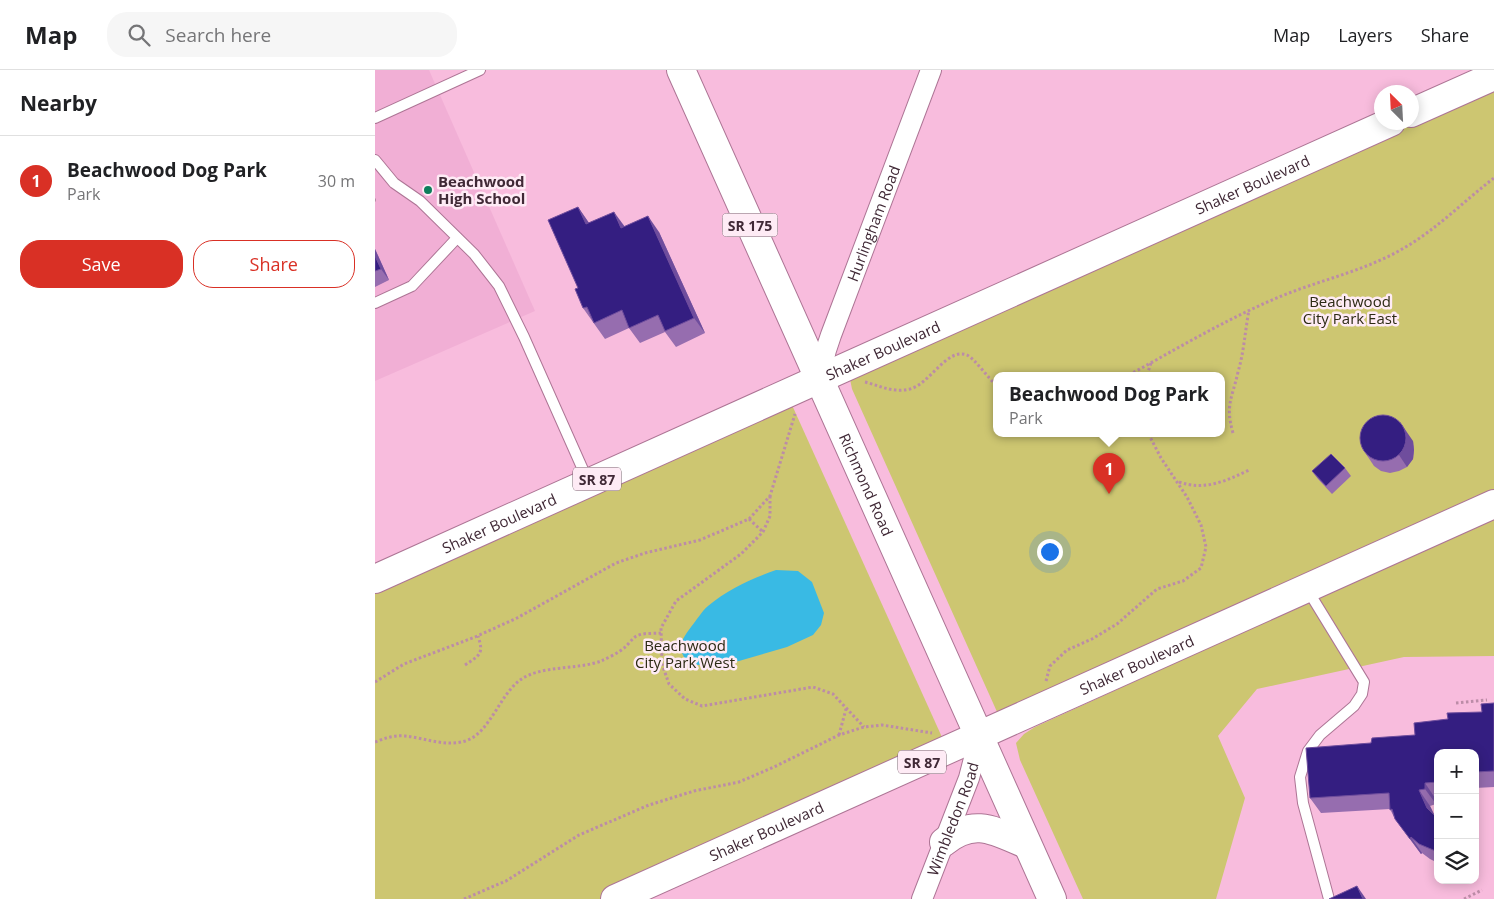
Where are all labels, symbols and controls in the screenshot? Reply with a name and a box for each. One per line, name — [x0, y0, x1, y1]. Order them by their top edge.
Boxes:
search box — [107, 12, 457, 57]
text: Map — [25, 18, 77, 51]
icon: search — [125, 21, 153, 49]
text: Search here — [165, 22, 271, 48]
text: Map — [1273, 23, 1310, 47]
text: Layers — [1338, 23, 1393, 47]
text: Share — [1421, 23, 1469, 47]
north arrow — [1374, 85, 1419, 130]
text: Nearby — [20, 89, 97, 117]
street label: Shaker Boulevard — [1192, 150, 1313, 219]
text: Beachwood Dog Park — [67, 157, 267, 183]
street label: Hurlingham Road — [842, 162, 904, 284]
text: 1 — [31, 170, 41, 192]
text: 30 m — [318, 170, 355, 192]
place label: Beachwood High School — [438, 171, 525, 208]
text: Park — [67, 183, 100, 205]
marker: Beachwood High School — [422, 184, 434, 196]
road number: SR 175 — [723, 214, 777, 236]
button: Save — [20, 240, 183, 288]
button: Share — [193, 240, 355, 288]
park label: Beachwood City Park East — [1303, 291, 1397, 328]
street label: Shaker Boulevard — [822, 316, 943, 385]
popup — [993, 372, 1225, 437]
text: Beachwood Dog Park — [1009, 381, 1209, 407]
text: Park — [1009, 407, 1043, 429]
street label: Richmond Road — [835, 430, 898, 539]
pin: 1 — [1093, 453, 1125, 494]
road number: SR 87 — [573, 468, 621, 490]
street label: Shaker Boulevard — [439, 489, 559, 558]
your location — [1037, 539, 1063, 565]
street label: Shaker Boulevard — [1076, 630, 1197, 699]
park label: Beachwood City Park West — [635, 635, 735, 672]
map controls — [1434, 749, 1479, 884]
button: + — [1434, 749, 1479, 794]
road number: SR 87 — [898, 750, 946, 774]
street label: Wimbledon Road — [922, 760, 983, 878]
button: − — [1434, 794, 1479, 839]
street label: Shaker Boulevard — [706, 797, 827, 865]
button: layers — [1434, 839, 1479, 884]

